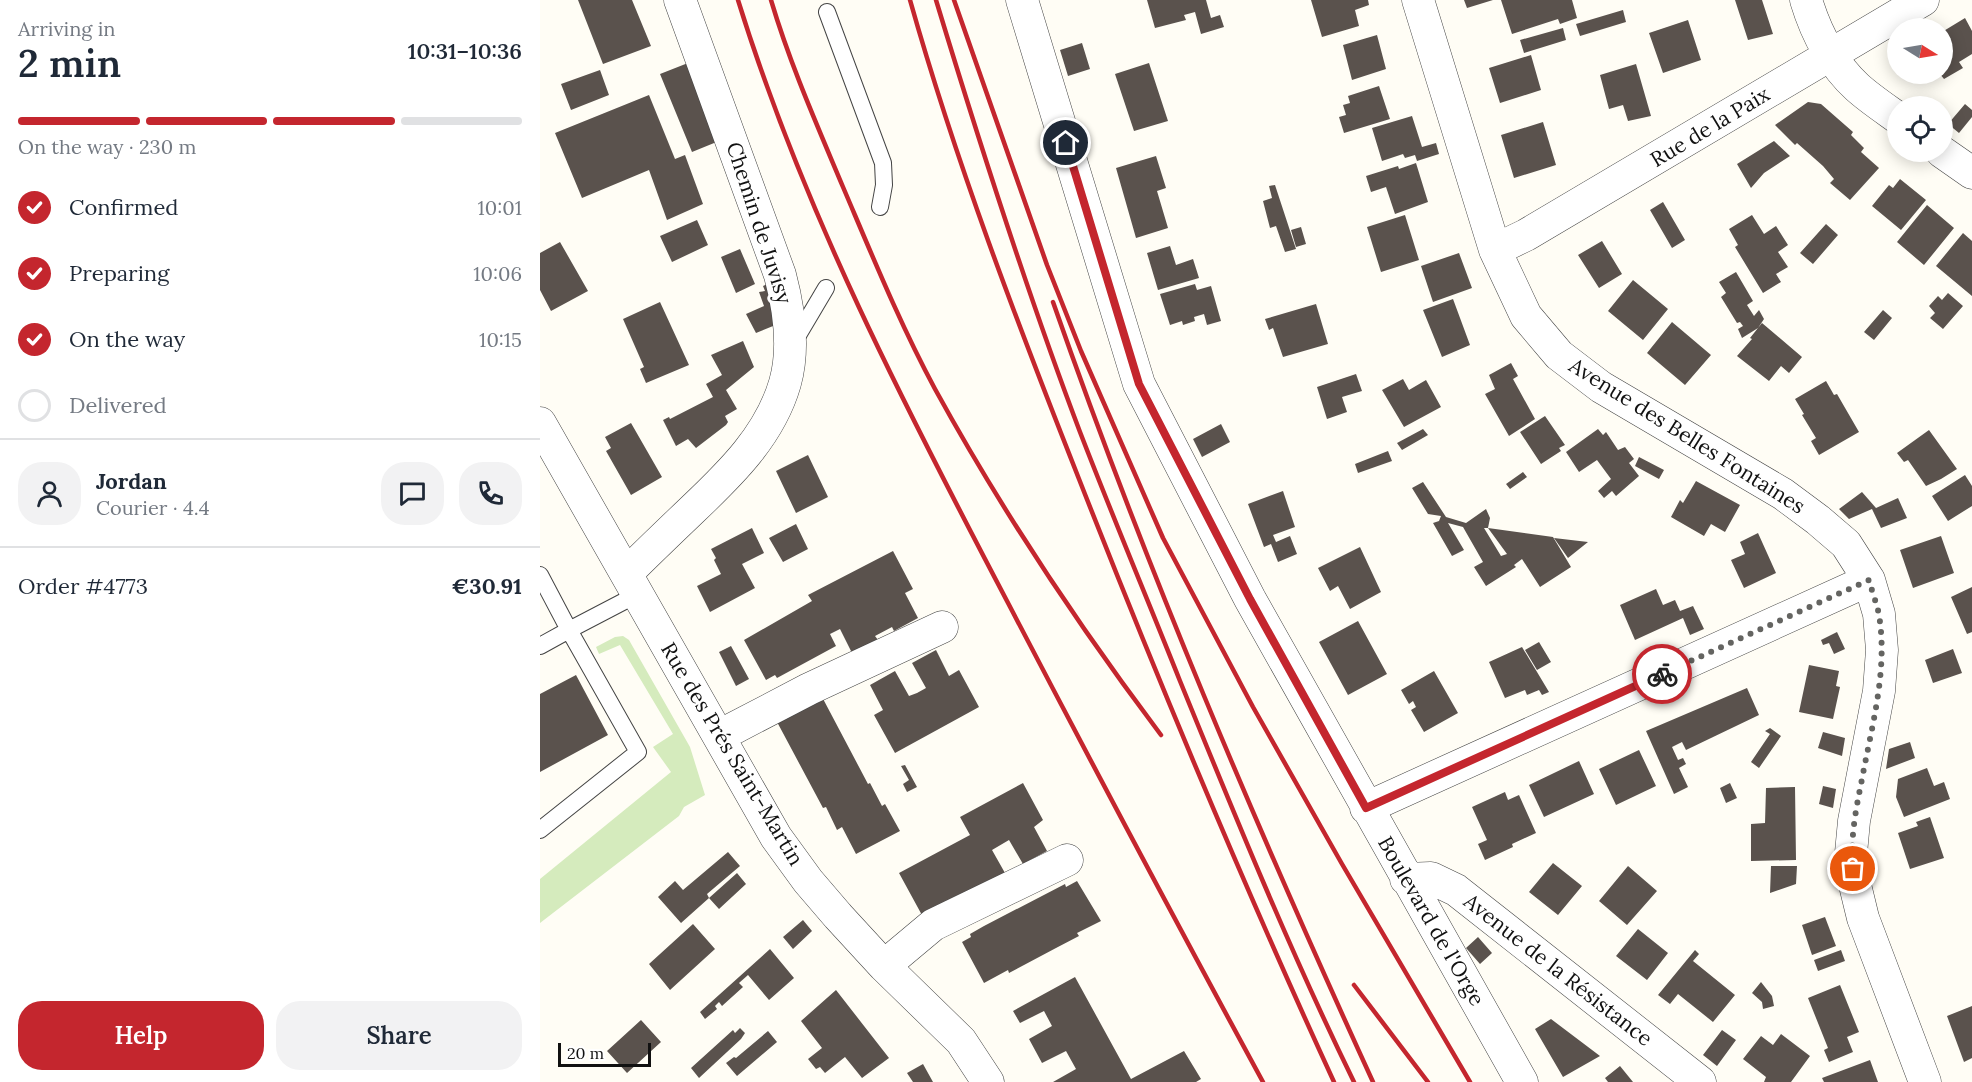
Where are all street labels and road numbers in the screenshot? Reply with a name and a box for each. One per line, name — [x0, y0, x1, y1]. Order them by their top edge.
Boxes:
street label: Rue de la Paix — [1645, 80, 1774, 173]
street label: Chemin de Juvisy — [721, 138, 798, 307]
street label: Avenue des Belles Fontaines — [1563, 351, 1810, 519]
street label: Rue des Prés Saint-Martin — [655, 637, 810, 870]
street label: Boulevard de l'Orge — [1372, 831, 1491, 1010]
street label: Avenue de la Résistance — [1458, 887, 1658, 1052]

